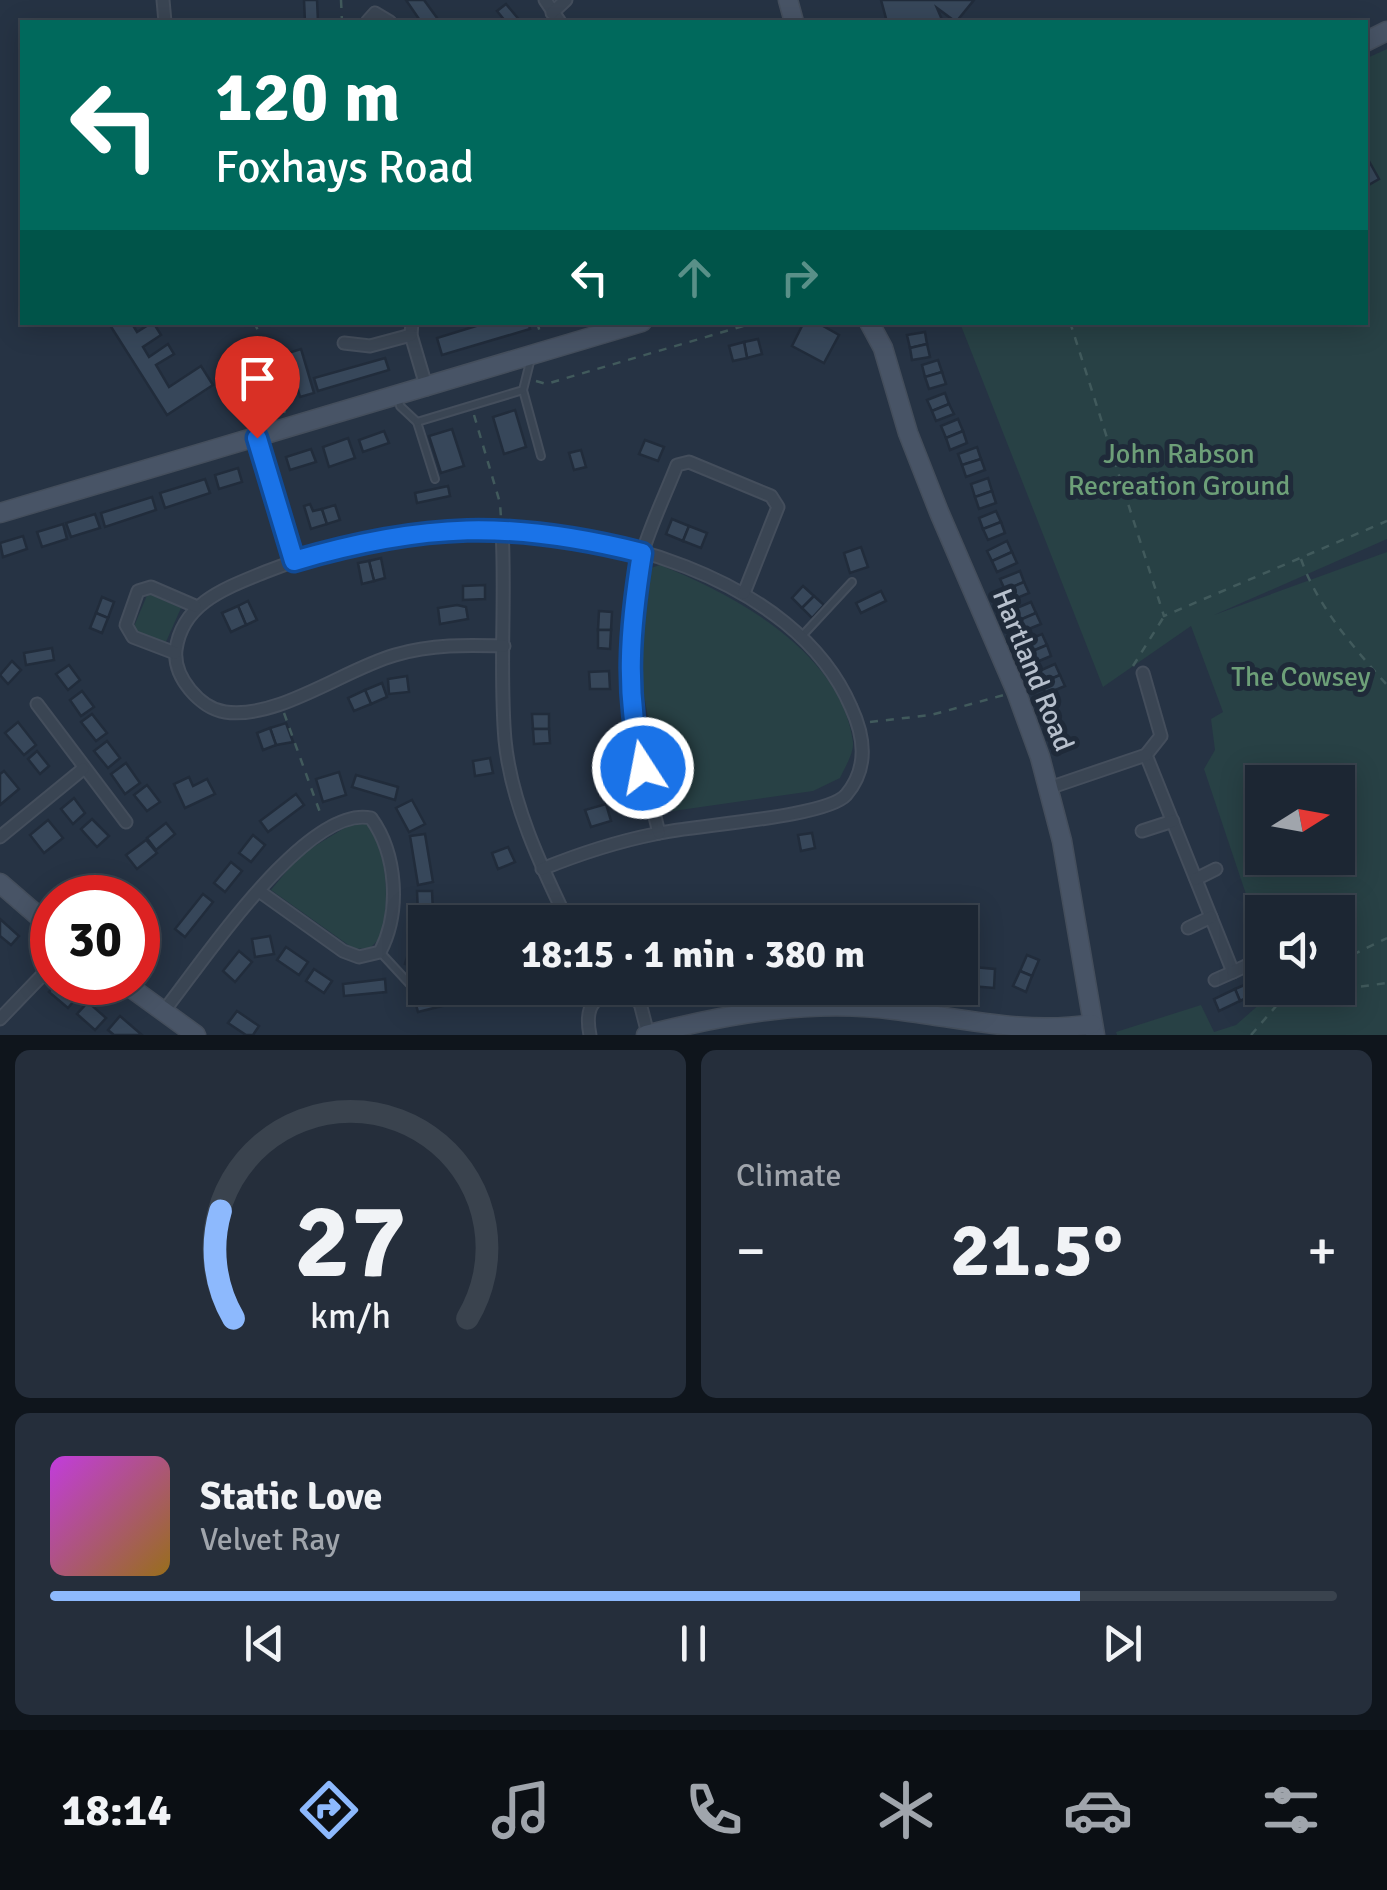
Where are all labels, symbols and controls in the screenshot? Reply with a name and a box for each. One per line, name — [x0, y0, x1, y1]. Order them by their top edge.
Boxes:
text: 120 m — [215, 54, 400, 140]
icon: left — [50, 60, 180, 190]
text: Foxhays Road — [215, 140, 474, 195]
icon: left — [562, 250, 617, 305]
icon: ahead — [667, 250, 722, 305]
icon: right — [772, 250, 827, 305]
pin — [215, 336, 300, 439]
icon: arrive — [230, 351, 285, 406]
park label: John Rabson Recreation Ground — [1068, 437, 1290, 503]
street label: Hartland Road — [985, 584, 1081, 756]
park label: The Cowsey — [1231, 660, 1371, 694]
position arrow — [591, 716, 695, 820]
north arrow — [1245, 765, 1355, 875]
map controls — [1245, 765, 1355, 1005]
speed limit sign: 30 — [30, 875, 160, 1005]
button: sound — [1245, 895, 1355, 1005]
text: 18:15 · 1 min · 380 m — [521, 931, 865, 978]
text: Climate — [736, 1156, 842, 1195]
text: 27 — [294, 1178, 407, 1306]
text: 21.5° — [950, 1204, 1123, 1297]
text: − — [736, 1217, 766, 1285]
text: + — [1307, 1217, 1337, 1285]
text: km/h — [310, 1294, 391, 1338]
text: Static Love — [200, 1473, 382, 1520]
text: Velvet Ray — [200, 1520, 340, 1559]
icon: previous — [237, 1616, 292, 1671]
icon: pause — [666, 1616, 721, 1671]
icon: next — [1095, 1616, 1150, 1671]
icon: directions — [294, 1775, 364, 1845]
icon: music — [486, 1775, 556, 1845]
icon: phone — [679, 1775, 749, 1845]
icon: climate — [871, 1775, 941, 1845]
icon: car — [1063, 1775, 1133, 1845]
icon: filters — [1256, 1775, 1326, 1845]
text: 18:14 — [61, 1783, 172, 1838]

